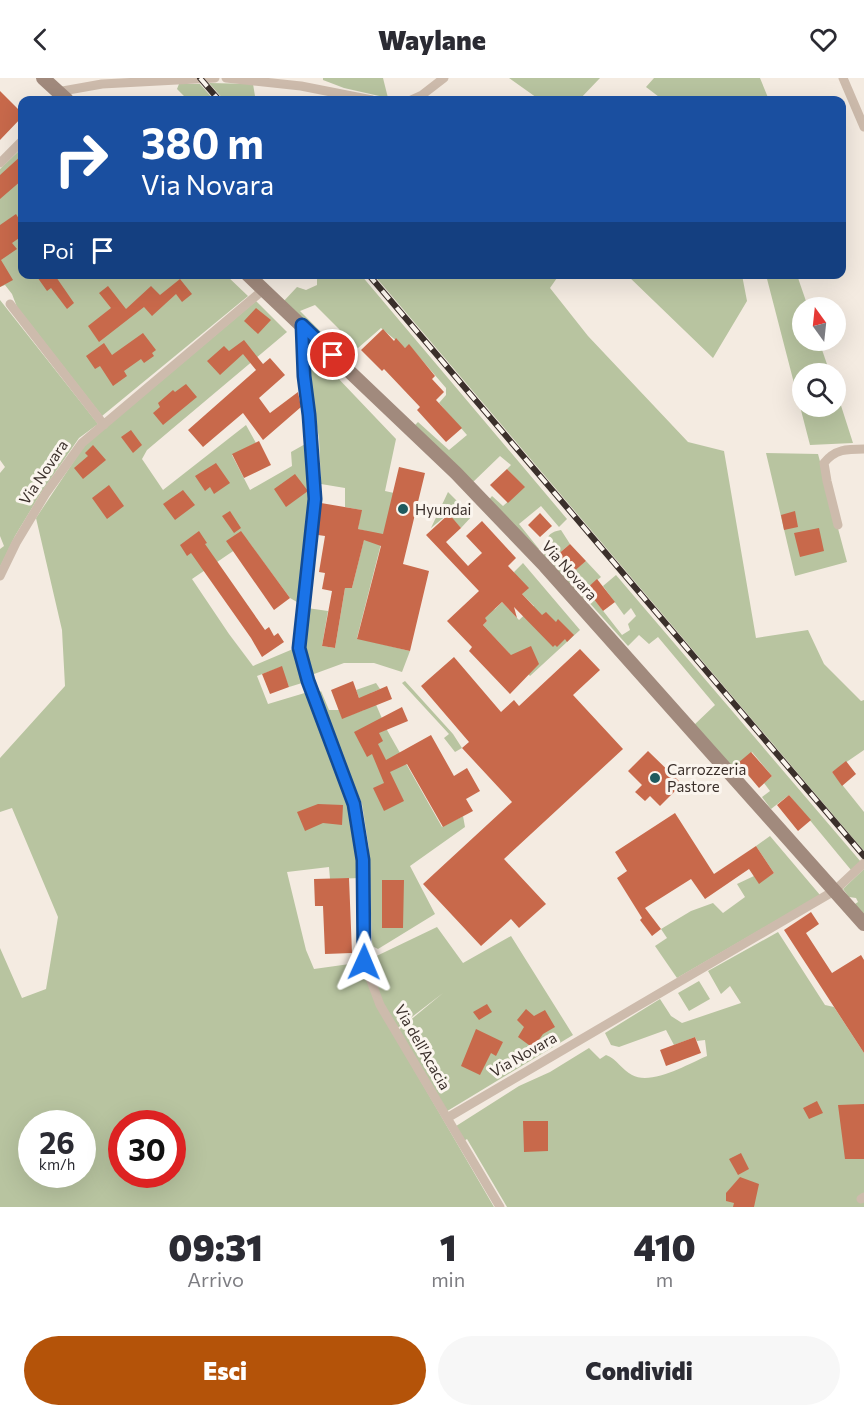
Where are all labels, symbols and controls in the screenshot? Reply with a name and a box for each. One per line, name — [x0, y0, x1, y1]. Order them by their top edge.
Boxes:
icon: back — [24, 23, 57, 56]
text: Waylane — [378, 23, 486, 56]
icon: heart — [807, 23, 840, 56]
text: 380 m — [141, 116, 264, 168]
icon: right — [42, 120, 120, 198]
text: Via Novara — [141, 168, 274, 201]
icon: arrive — [86, 234, 119, 267]
text: Poi — [42, 237, 74, 264]
north arrow — [792, 297, 846, 351]
map controls — [792, 297, 846, 417]
pin — [307, 329, 358, 380]
icon: arrive — [316, 338, 349, 371]
button: search — [792, 363, 846, 417]
street label: Via Novara — [15, 436, 71, 508]
place label: Hyundai — [415, 500, 471, 518]
marker: Hyundai — [396, 502, 410, 516]
street label: Via Novara — [539, 536, 601, 604]
place label: Carrozzeria Pastore — [667, 760, 746, 795]
marker: Carrozzeria Pastore — [648, 771, 662, 785]
position arrow — [332, 930, 396, 994]
street label: Via dell'Acacia — [391, 1001, 455, 1093]
street label: Via Novara — [486, 1028, 560, 1080]
speed limit sign: 30 — [108, 1110, 186, 1188]
text: 26 — [39, 1123, 75, 1160]
text: km/h — [39, 1155, 75, 1173]
text: 09:31 — [168, 1224, 263, 1268]
text: 1 — [440, 1224, 457, 1268]
text: 410 — [633, 1224, 696, 1268]
text: Arrivo — [187, 1267, 244, 1291]
text: min — [431, 1267, 465, 1291]
text: m — [656, 1267, 673, 1291]
button: Esci — [24, 1336, 426, 1405]
button: Condividi — [438, 1336, 840, 1405]

